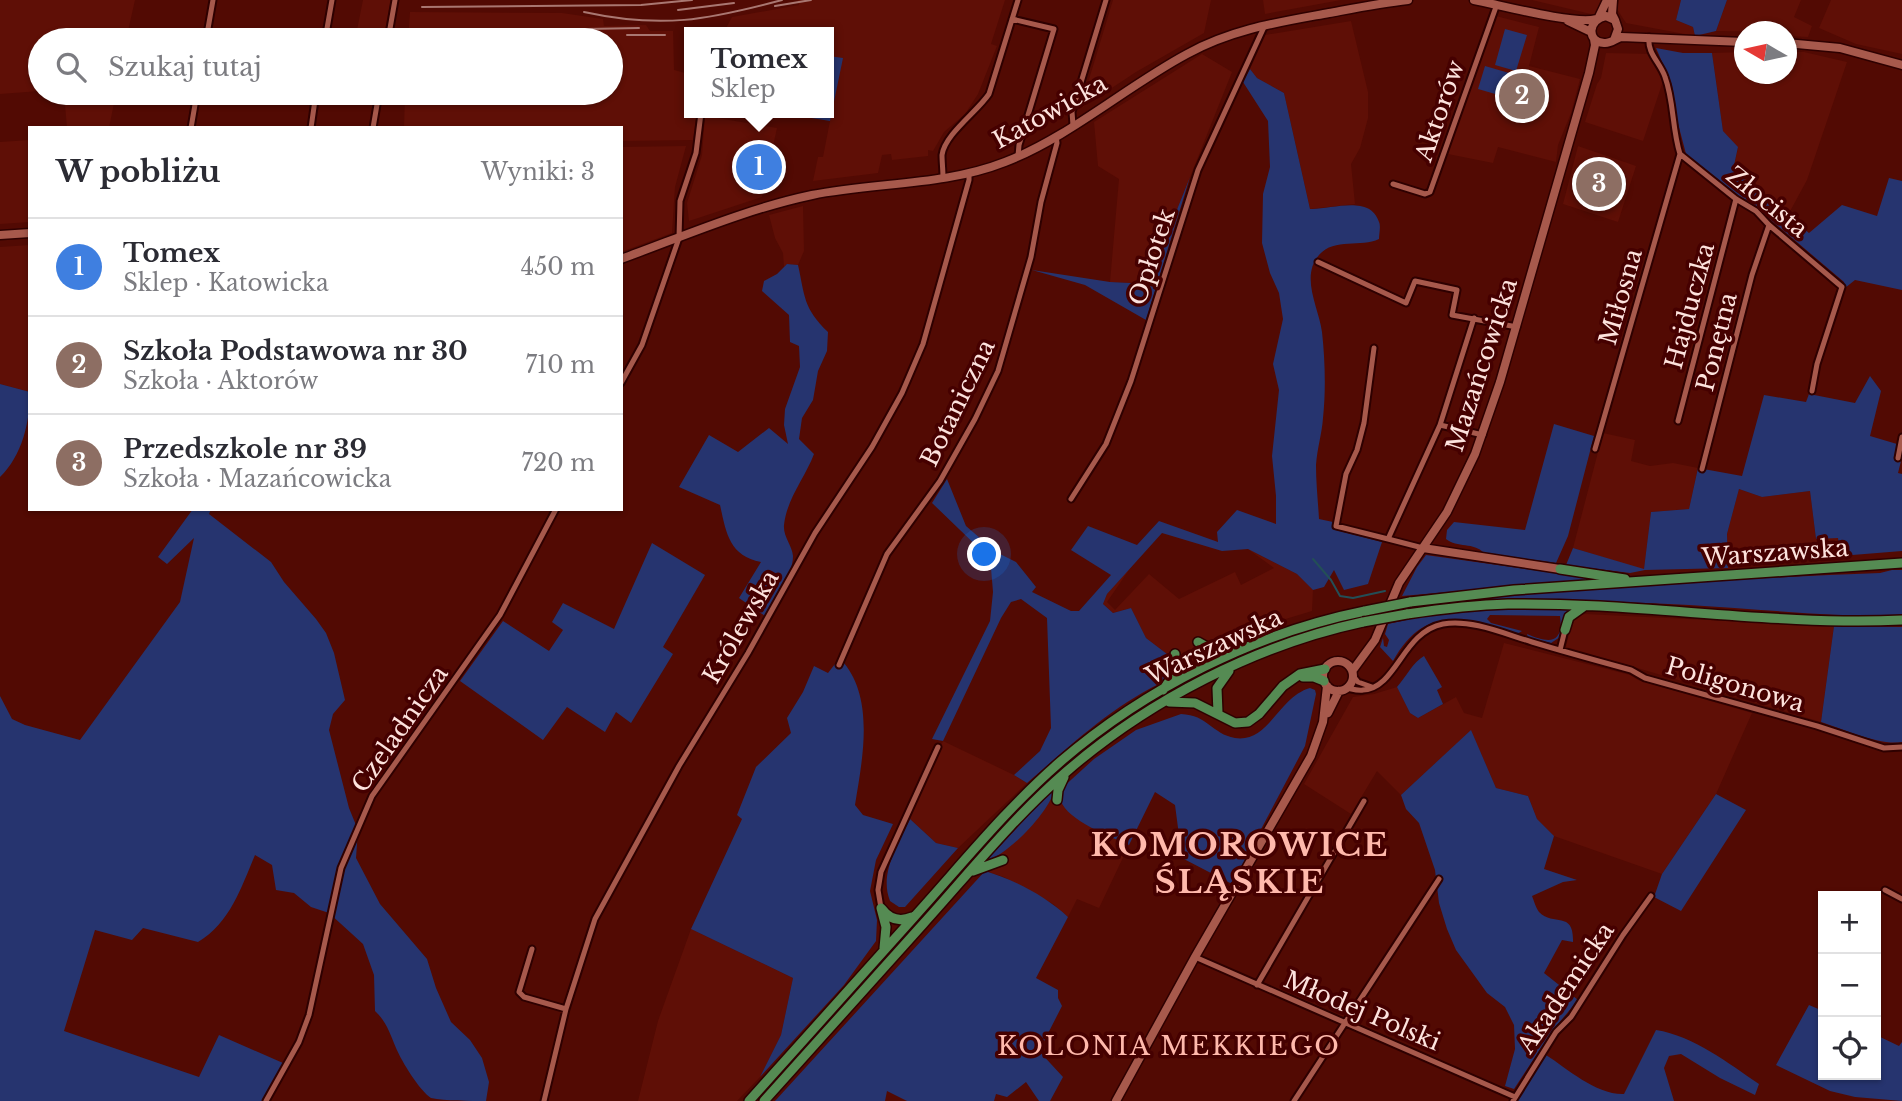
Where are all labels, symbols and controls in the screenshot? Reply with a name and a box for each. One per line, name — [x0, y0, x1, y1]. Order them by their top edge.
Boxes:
north arrow — [1734, 21, 1797, 84]
popup — [684, 27, 834, 118]
search box — [28, 28, 623, 105]
text: Tomex — [710, 43, 808, 75]
icon: search — [52, 48, 90, 86]
text: Szukaj tutaj — [108, 51, 262, 83]
street label: Aktorów — [1408, 56, 1470, 166]
street label: Katowicka — [988, 68, 1112, 155]
pin: 2 — [1499, 70, 1545, 122]
text: Sklep — [710, 75, 776, 103]
pin: 1 — [736, 141, 782, 193]
text: W pobliżu — [56, 153, 220, 190]
text: Wyniki: 3 — [481, 158, 595, 186]
pin: 3 — [1576, 158, 1622, 210]
street label: Złocista — [1721, 160, 1814, 244]
street label: Opłotek — [1122, 205, 1181, 309]
text: Tomex — [123, 237, 220, 269]
street label: Hajduczka — [1659, 239, 1720, 372]
street label: Miłosna — [1593, 245, 1648, 348]
text: 1 — [74, 253, 84, 281]
text: 450 m — [521, 253, 595, 281]
text: Sklep · Katowicka — [123, 269, 329, 297]
street label: Mazańcowicka — [1440, 274, 1523, 455]
street label: Ponętna — [1690, 289, 1743, 394]
street label: Botaniczna — [914, 334, 1001, 471]
text: Szkoła Podstawowa nr 30 — [123, 335, 468, 367]
text: 2 — [72, 351, 86, 379]
text: 710 m — [525, 351, 595, 379]
text: Szkoła · Aktorów — [123, 367, 318, 395]
text: Przedszkole nr 39 — [123, 433, 367, 465]
text: 3 — [72, 449, 86, 477]
text: 720 m — [522, 449, 595, 477]
text: Szkoła · Mazańcowicka — [123, 465, 391, 493]
street label: Warszawska — [1700, 533, 1850, 572]
your location — [967, 537, 1001, 571]
street label: Królewska — [697, 564, 785, 689]
street label: Warszawska — [1140, 602, 1287, 691]
street label: Poligonowa — [1663, 651, 1808, 718]
street label: Czeladnicza — [345, 659, 454, 798]
district label: KOMOROWICE ŚLĄSKIE — [1091, 825, 1389, 902]
map controls — [1818, 891, 1881, 1080]
button: + — [1818, 891, 1881, 954]
street label: Akademicka — [1511, 916, 1620, 1059]
button: − — [1818, 954, 1881, 1017]
street label: Młodej Polski — [1280, 965, 1445, 1057]
button: locate — [1818, 1017, 1881, 1080]
district label: KOLONIA MEKKIEGO — [997, 1030, 1341, 1062]

